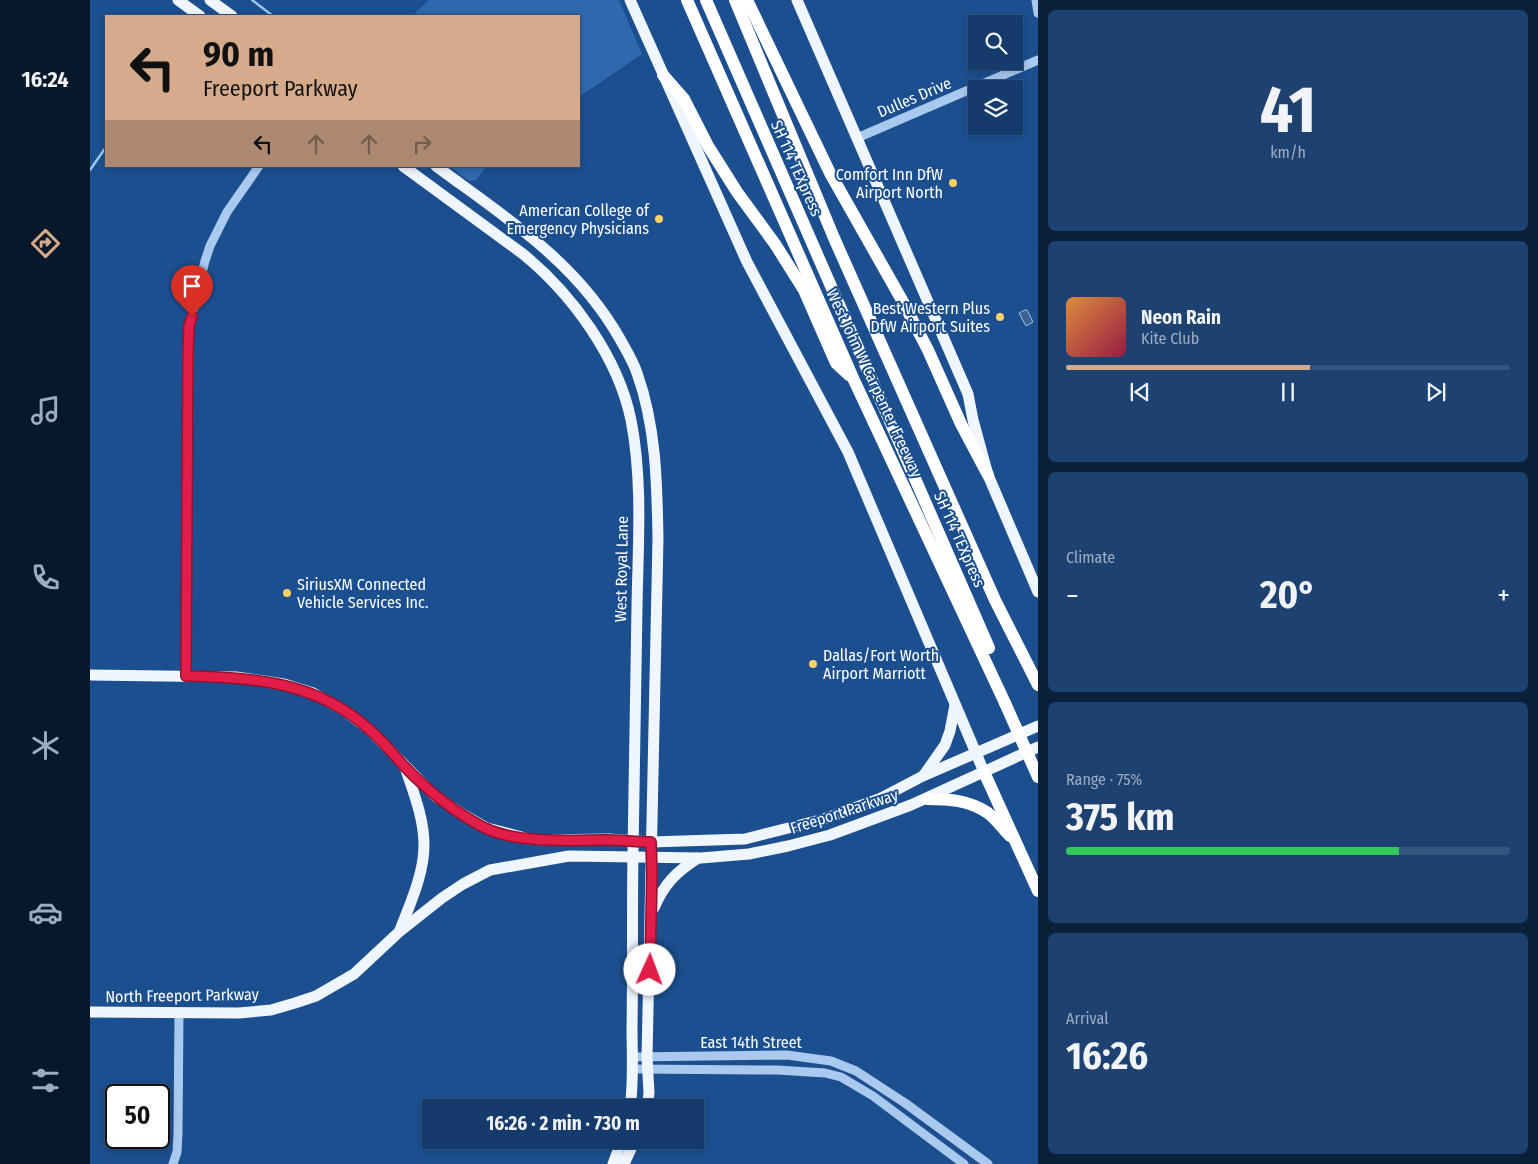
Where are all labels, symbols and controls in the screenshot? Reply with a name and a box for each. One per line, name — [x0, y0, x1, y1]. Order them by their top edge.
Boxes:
map controls — [968, 15, 1023, 135]
button: search — [968, 15, 1023, 70]
text: 90 m — [203, 33, 274, 75]
icon: left — [120, 35, 185, 100]
text: 16:24 — [22, 66, 68, 93]
text: 41 — [1260, 71, 1316, 149]
street label: Dulles Drive — [874, 73, 954, 122]
text: Freeport Parkway — [203, 75, 357, 102]
button: layers — [968, 80, 1023, 135]
street label: SH 114 TEXpress — [767, 117, 826, 219]
icon: left — [249, 130, 277, 158]
icon: ahead — [302, 130, 330, 158]
icon: ahead — [355, 130, 383, 158]
icon: right — [408, 130, 436, 158]
text: km/h — [1270, 143, 1306, 162]
place label: Comfort Inn DfW Airport North — [836, 165, 943, 202]
marker: Comfort Inn DfW Airport North — [947, 177, 959, 189]
place label: American College of Emergency Physicians — [507, 201, 650, 238]
marker: American College of Emergency Physicians — [653, 213, 665, 225]
icon: directions — [28, 226, 63, 261]
pin — [171, 265, 213, 316]
icon: arrive — [178, 272, 206, 300]
street label: West John W Carpenter Freeway — [822, 286, 927, 481]
place label: Best Western Plus DfW Airport Suites — [870, 299, 990, 336]
text: Neon Rain — [1141, 306, 1221, 329]
marker: Best Western Plus DfW Airport Suites — [994, 311, 1006, 323]
text: Kite Club — [1141, 329, 1199, 348]
icon: previous — [1126, 378, 1154, 406]
icon: pause — [1274, 378, 1302, 406]
icon: next — [1422, 378, 1450, 406]
icon: music — [28, 393, 63, 428]
street label: SH 114 TEXpress — [930, 488, 989, 590]
street label: West Royal Lane — [611, 516, 632, 622]
text: Climate — [1066, 548, 1115, 567]
icon: phone — [28, 560, 63, 595]
text: 20° — [1260, 572, 1316, 618]
place label: SiriusXM Connected Vehicle Services Inc. — [297, 575, 428, 612]
text: − — [1066, 579, 1079, 612]
text: + — [1497, 579, 1510, 612]
marker: SiriusXM Connected Vehicle Services Inc. — [281, 587, 293, 599]
place label: Dallas/Fort Worth Airport Marriott — [823, 646, 939, 683]
marker: Dallas/Fort Worth Airport Marriott — [807, 658, 819, 670]
icon: climate — [28, 728, 63, 763]
text: Range · 75% — [1066, 770, 1142, 789]
street label: Freeport Parkway — [788, 785, 901, 838]
text: 375 km — [1066, 794, 1175, 840]
icon: car — [28, 895, 63, 930]
position arrow — [623, 943, 675, 995]
street label: North Freeport Parkway — [105, 985, 260, 1006]
text: Arrival — [1066, 1009, 1108, 1028]
street label: East 14th Street — [700, 1033, 803, 1052]
text: 16:26 — [1066, 1033, 1148, 1079]
icon: filters — [28, 1063, 63, 1098]
speed limit sign: 50 — [105, 1084, 170, 1149]
text: 16:26 · 2 min · 730 m — [486, 1112, 640, 1135]

